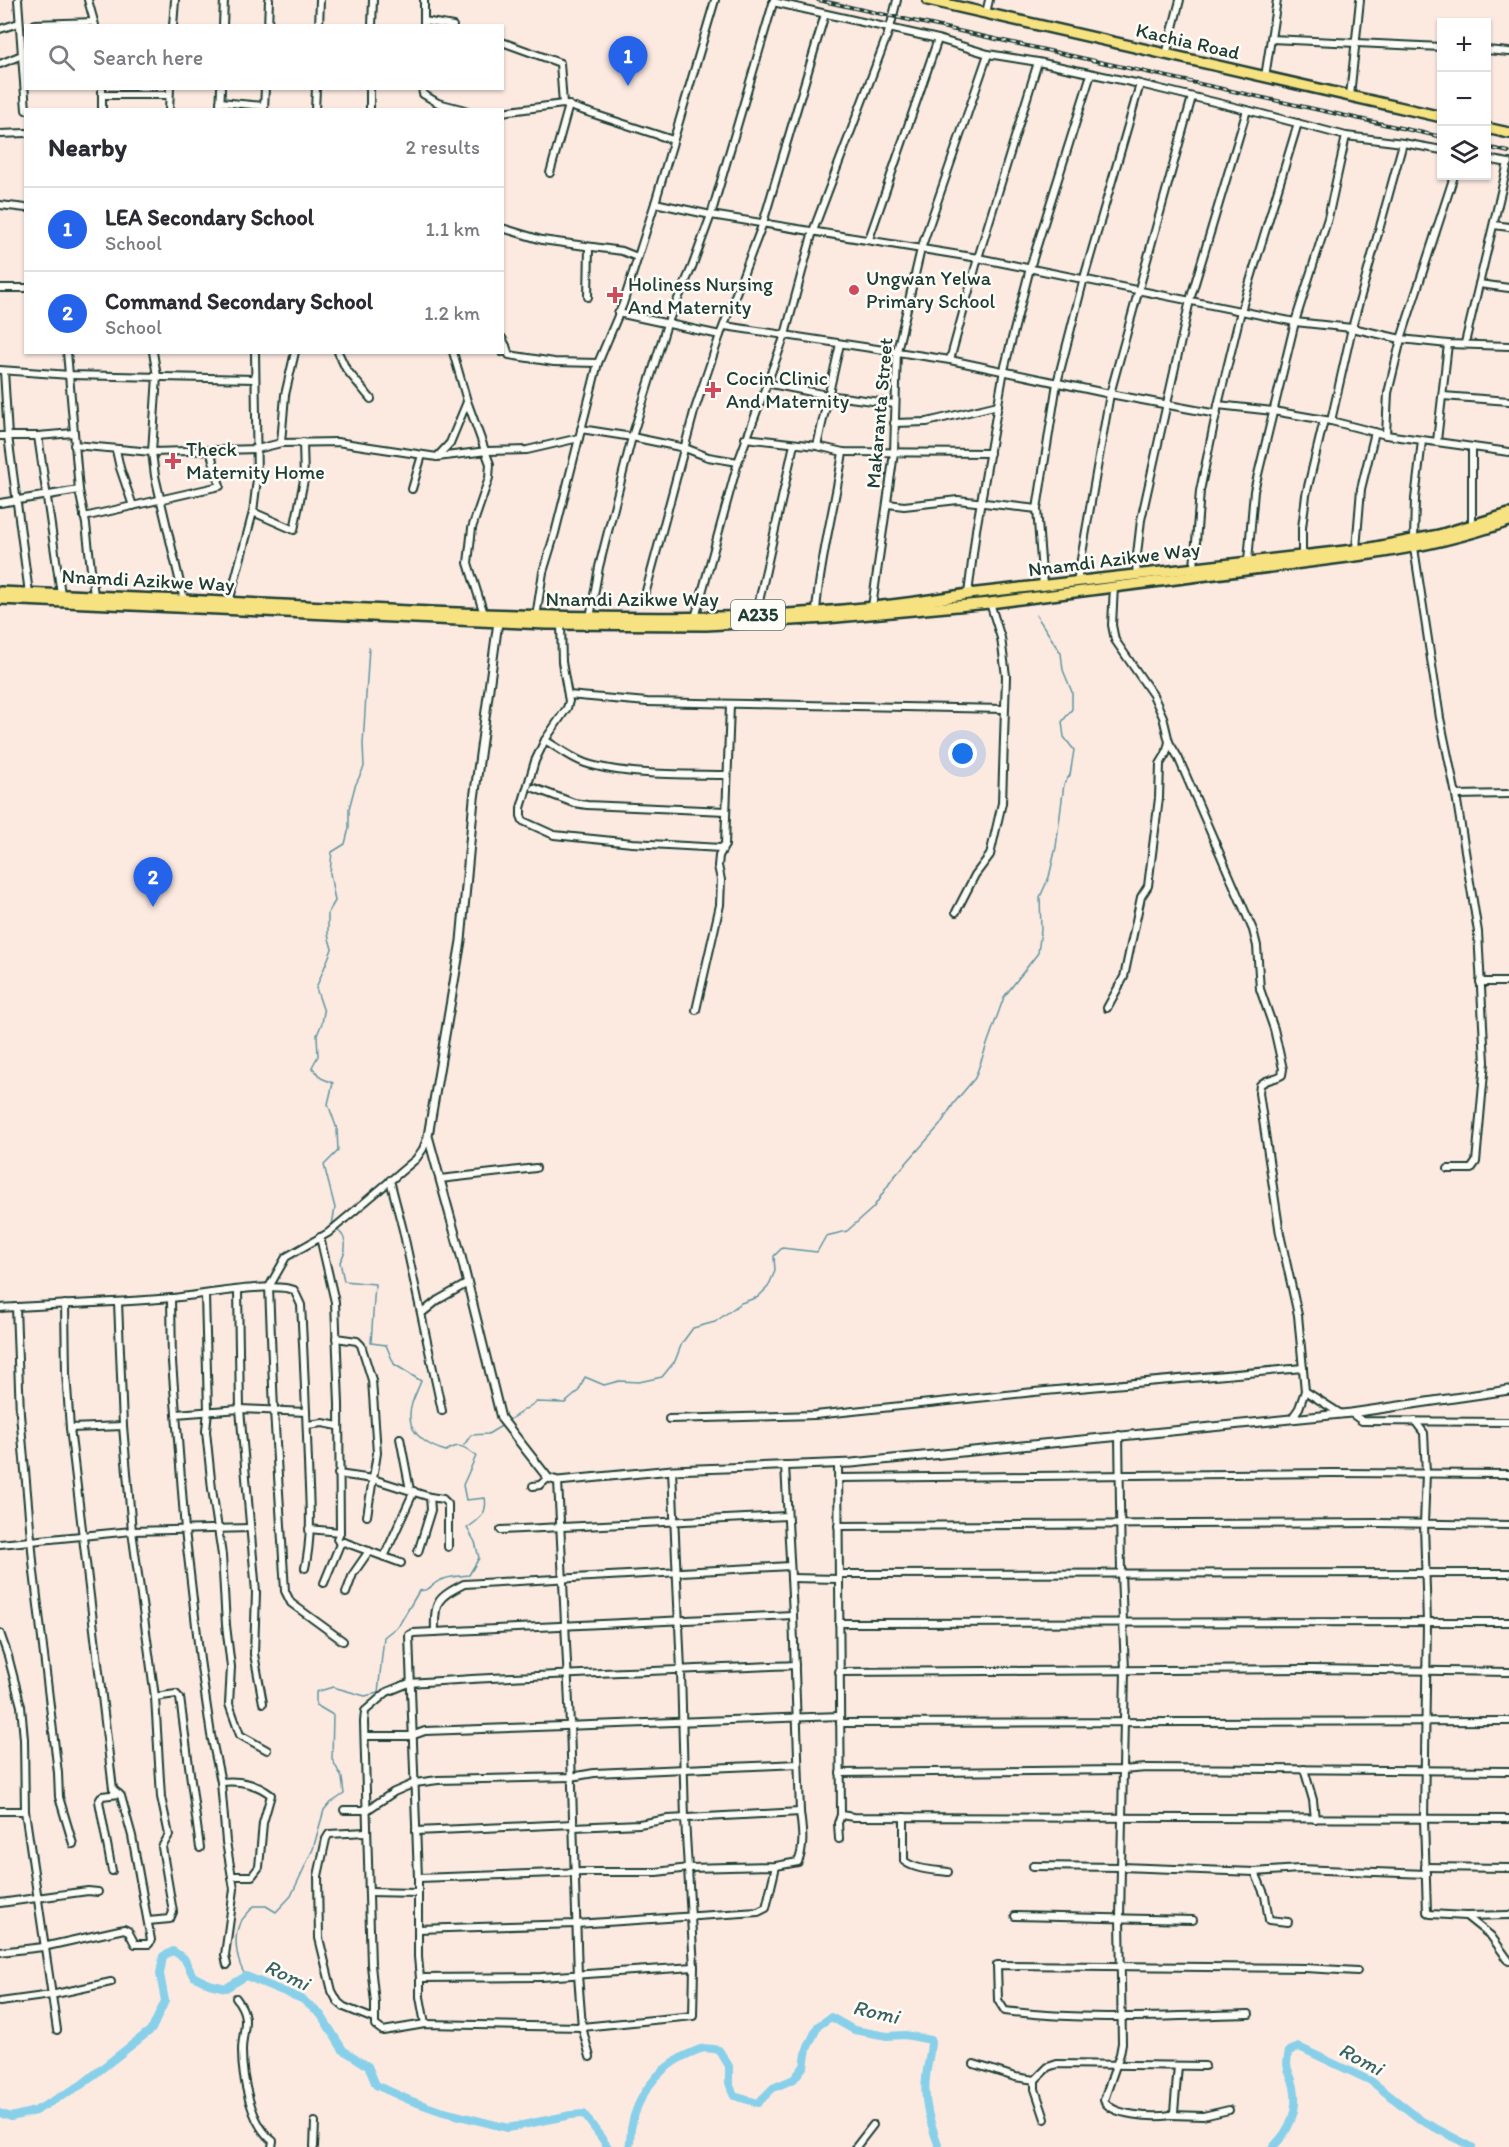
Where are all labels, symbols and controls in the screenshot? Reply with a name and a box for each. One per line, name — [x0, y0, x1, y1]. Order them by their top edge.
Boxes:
street label: Kachia Road — [1134, 17, 1242, 65]
map controls — [1437, 18, 1491, 180]
button: + — [1437, 18, 1491, 72]
search box — [24, 24, 504, 90]
pin: 1 — [608, 36, 648, 86]
icon: search — [45, 41, 78, 74]
text: Search here — [93, 44, 203, 71]
button: − — [1437, 72, 1491, 126]
button: layers — [1437, 126, 1491, 180]
text: Nearby — [48, 131, 127, 163]
text: 2 results — [406, 135, 480, 159]
text: LEA Secondary School — [105, 204, 314, 231]
text: 1 — [63, 217, 72, 241]
text: 1.1 km — [426, 217, 480, 241]
text: School — [105, 231, 162, 255]
place label: Ungwan Yelwa Primary School — [866, 266, 996, 313]
place label: Holiness Nursing And Maternity — [628, 272, 774, 319]
marker: Ungwan Yelwa Primary School — [847, 283, 861, 297]
marker: Holiness Nursing And Maternity — [606, 286, 624, 304]
text: Command Secondary School — [105, 288, 373, 315]
text: 2 — [62, 301, 73, 325]
text: 1.2 km — [424, 301, 480, 325]
text: School — [105, 315, 162, 339]
street label: Makaranta Street — [860, 337, 898, 489]
place label: Cocin Clinic And Maternity — [726, 366, 850, 413]
marker: Cocin Clinic And Maternity — [704, 381, 722, 399]
place label: Theck Maternity Home — [186, 437, 325, 484]
marker: Theck Maternity Home — [164, 452, 182, 470]
street label: Nnamdi Azikwe Way — [1027, 536, 1202, 581]
street label: Nnamdi Azikwe Way — [61, 563, 236, 597]
street label: Nnamdi Azikwe Way — [545, 587, 719, 611]
road number: A235 — [731, 600, 785, 630]
your location — [948, 739, 977, 768]
pin: 2 — [134, 858, 172, 907]
water label: Romi — [261, 1953, 316, 1997]
water label: Romi — [851, 1994, 904, 2029]
water label: Romi — [1335, 2037, 1390, 2082]

